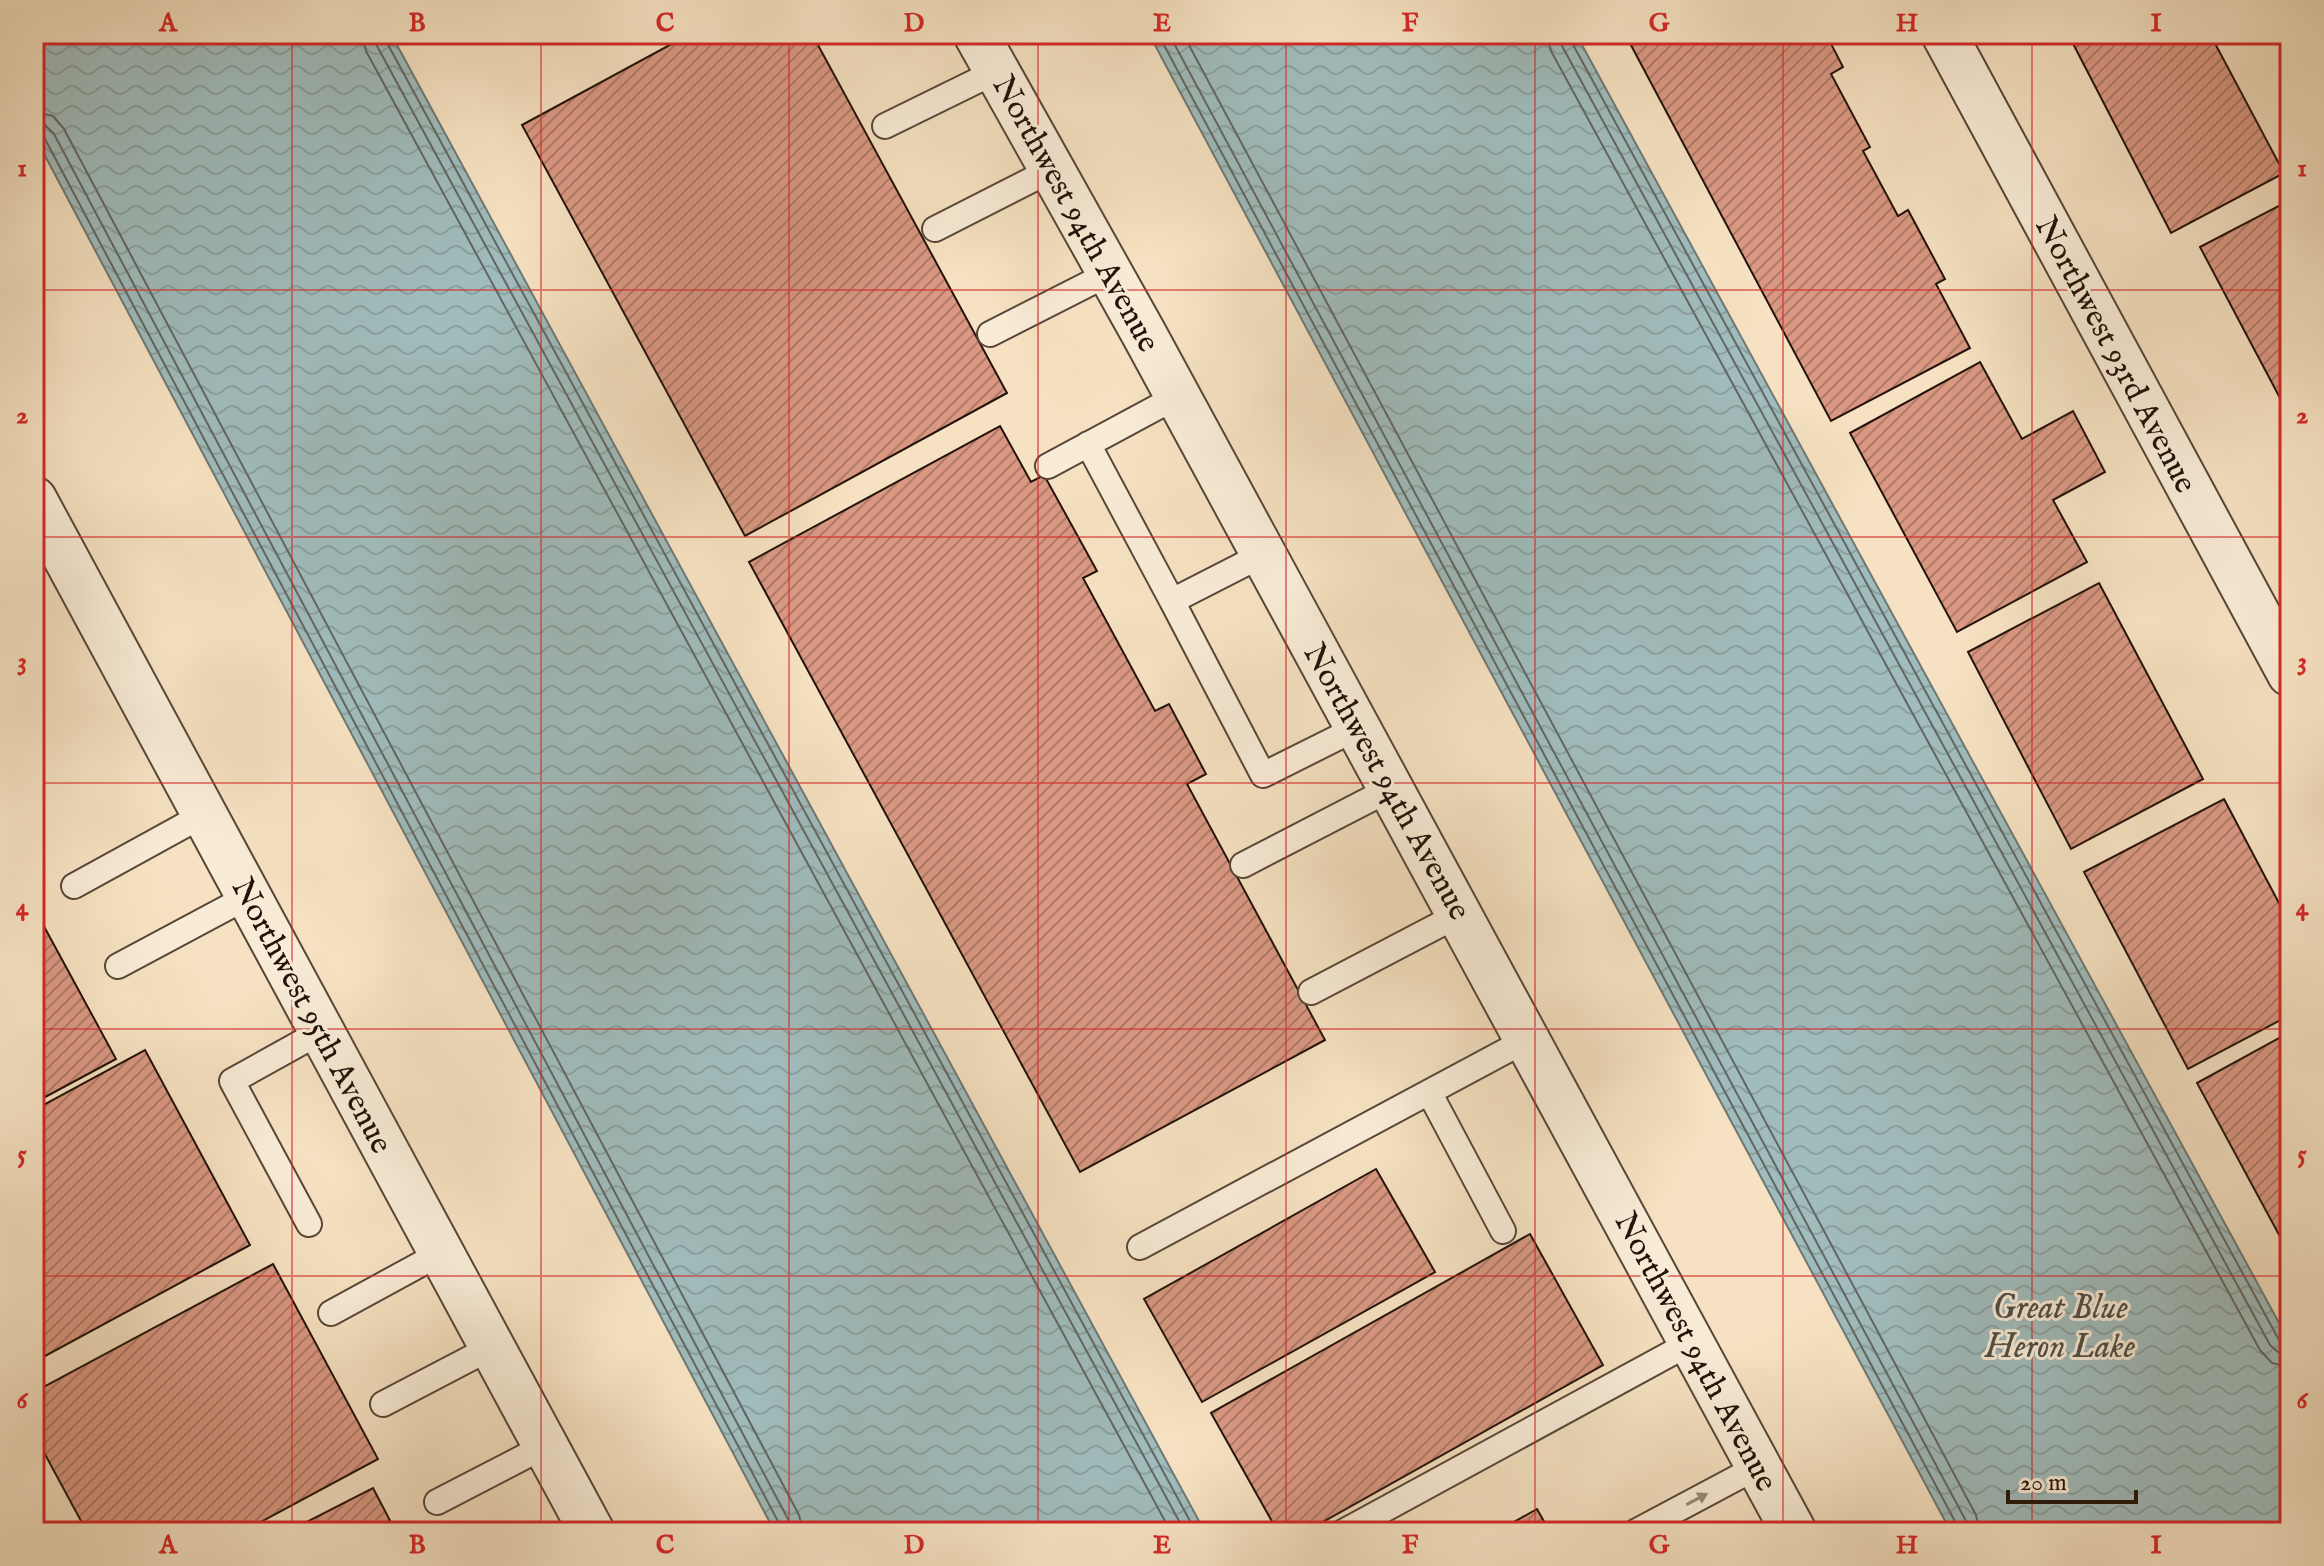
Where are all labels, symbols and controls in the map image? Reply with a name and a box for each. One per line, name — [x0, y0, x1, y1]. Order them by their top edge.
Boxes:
text: A — [158, 7, 178, 40]
text: B — [408, 7, 426, 40]
text: C — [656, 7, 675, 40]
text: D — [904, 7, 925, 40]
text: E — [1153, 7, 1171, 40]
text: F — [1402, 7, 1419, 40]
text: G — [1649, 7, 1670, 40]
text: H — [1896, 7, 1918, 40]
text: I — [2150, 7, 2162, 40]
street label: Northwest 94th Avenue — [982, 69, 1168, 360]
text: 1 — [17, 152, 27, 185]
text: 1 — [2297, 152, 2307, 185]
street label: Northwest 93rd Avenue — [2025, 210, 2205, 501]
text: 2 — [16, 399, 28, 432]
text: 2 — [2296, 399, 2308, 432]
street label: Northwest 94th Avenue — [1293, 637, 1479, 928]
text: 3 — [17, 645, 27, 678]
text: 3 — [2297, 645, 2307, 678]
street label: Northwest 95th Avenue — [221, 871, 401, 1161]
text: 4 — [16, 891, 30, 924]
text: 4 — [2296, 891, 2310, 924]
text: 5 — [17, 1138, 27, 1171]
text: 5 — [2297, 1138, 2307, 1171]
street label: Northwest 94th Avenue — [1604, 1206, 1786, 1499]
water label: Great Blue Heron Lake — [1984, 1287, 2136, 1369]
text: 6 — [17, 1384, 29, 1417]
text: 6 — [2297, 1384, 2309, 1417]
scale bar — [2008, 1454, 2136, 1504]
text: 20 m — [2020, 1468, 2067, 1499]
one-way arrow — [1685, 1492, 1708, 1506]
text: A — [158, 1529, 178, 1562]
text: B — [408, 1529, 426, 1562]
text: C — [656, 1529, 675, 1562]
text: D — [904, 1529, 925, 1562]
text: E — [1153, 1529, 1171, 1562]
text: F — [1402, 1529, 1419, 1562]
text: G — [1649, 1529, 1670, 1562]
text: H — [1896, 1529, 1918, 1562]
text: I — [2150, 1529, 2162, 1562]

